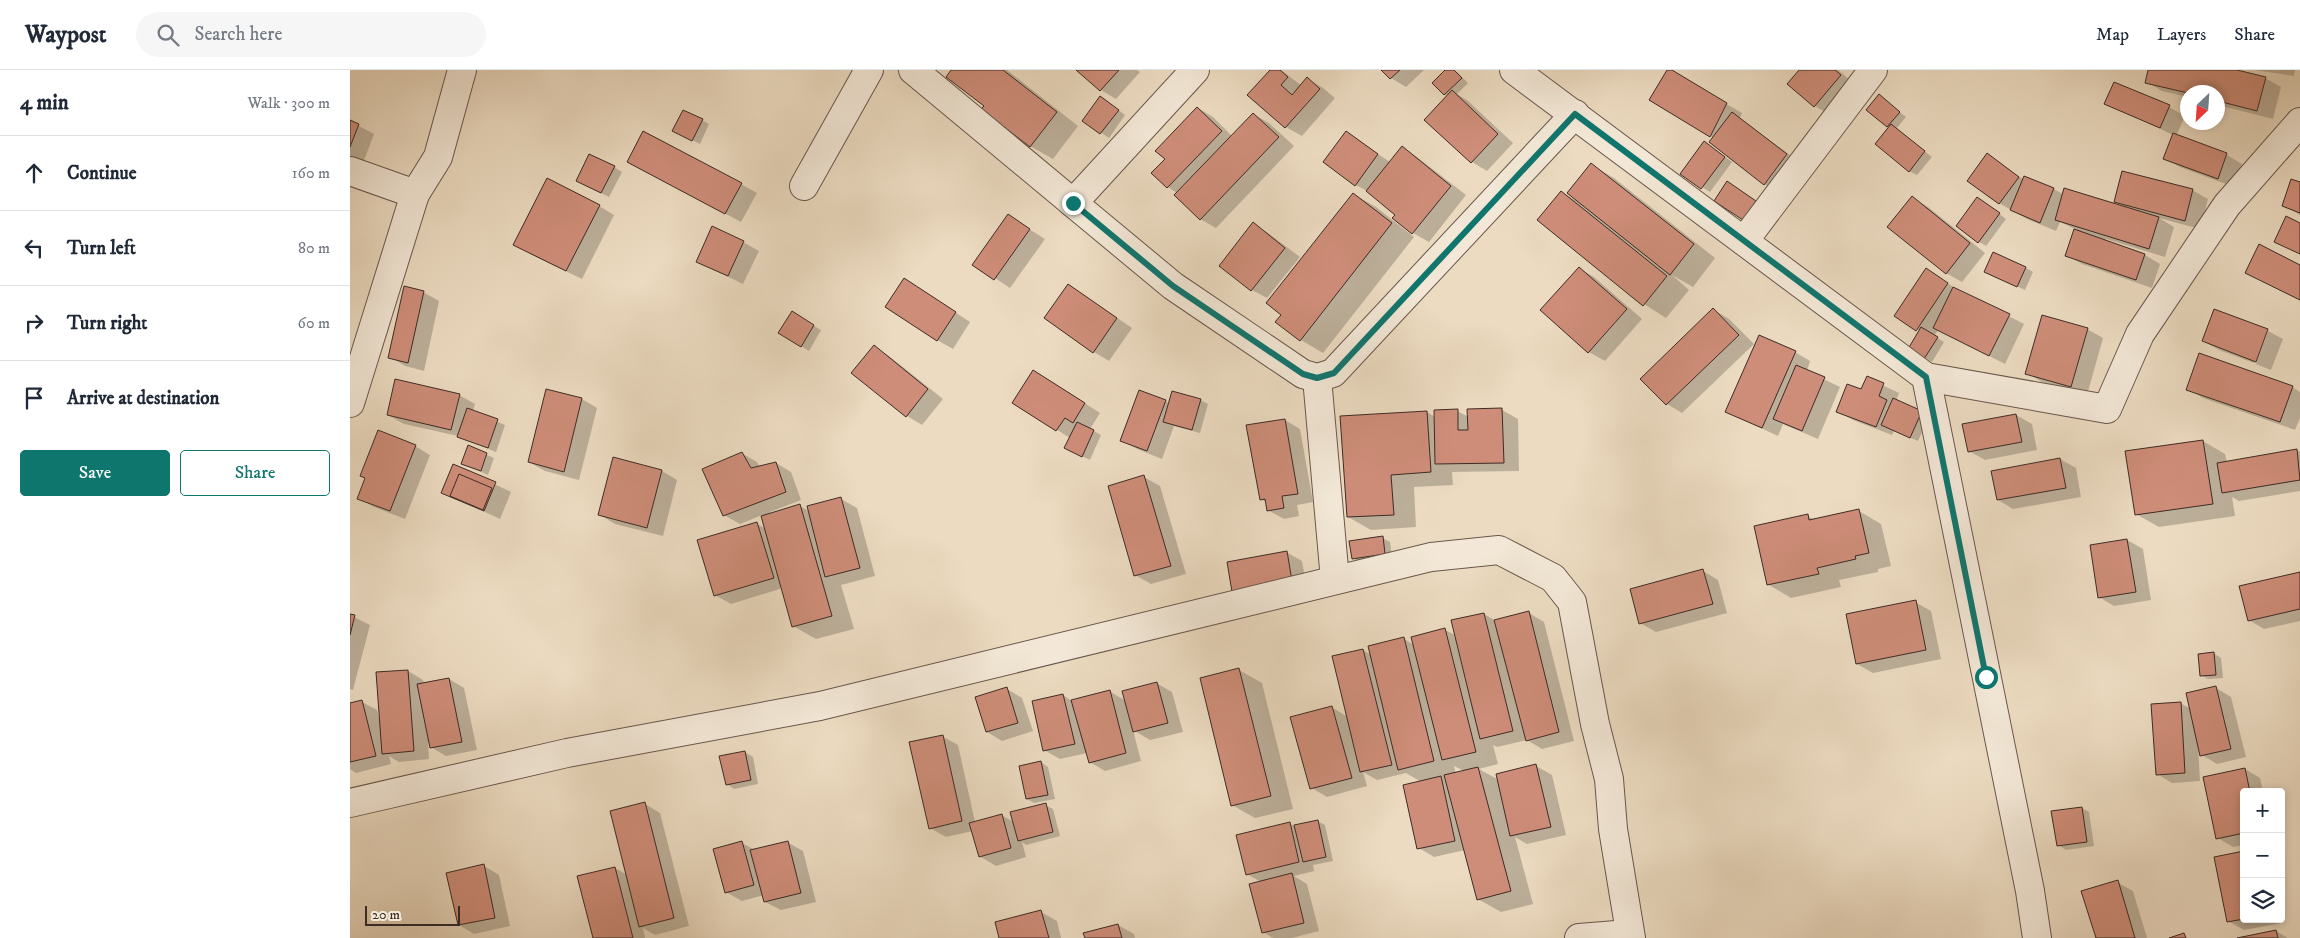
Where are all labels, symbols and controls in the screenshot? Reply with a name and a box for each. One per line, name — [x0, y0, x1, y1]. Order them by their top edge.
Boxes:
search box — [136, 12, 486, 57]
text: Waypost — [25, 20, 106, 50]
icon: search — [154, 21, 182, 49]
text: Search here — [194, 23, 282, 46]
text: Map — [2096, 24, 2129, 46]
text: Layers — [2157, 24, 2206, 46]
text: Share — [2234, 24, 2275, 46]
north arrow — [2180, 85, 2225, 130]
text: 4 min — [20, 90, 69, 116]
text: Walk · 300 m — [247, 93, 330, 113]
icon: ahead — [20, 159, 48, 187]
text: Continue — [67, 162, 137, 185]
text: 160 m — [292, 163, 330, 183]
route end — [1062, 192, 1085, 215]
icon: left — [20, 234, 48, 262]
text: Turn left — [67, 237, 136, 260]
text: 80 m — [298, 238, 330, 258]
icon: right — [20, 309, 48, 337]
text: Turn right — [67, 312, 147, 335]
text: 60 m — [298, 313, 330, 333]
icon: arrive — [20, 384, 48, 412]
text: Arrive at destination — [67, 387, 219, 410]
button: Save — [20, 450, 170, 496]
button: Share — [180, 450, 330, 496]
route start — [1975, 666, 1998, 689]
map controls — [2240, 788, 2285, 923]
button: + — [2240, 788, 2285, 833]
button: − — [2240, 833, 2285, 878]
button: layers — [2240, 878, 2285, 923]
scale bar — [365, 903, 460, 926]
text: 20 m — [372, 906, 400, 924]

